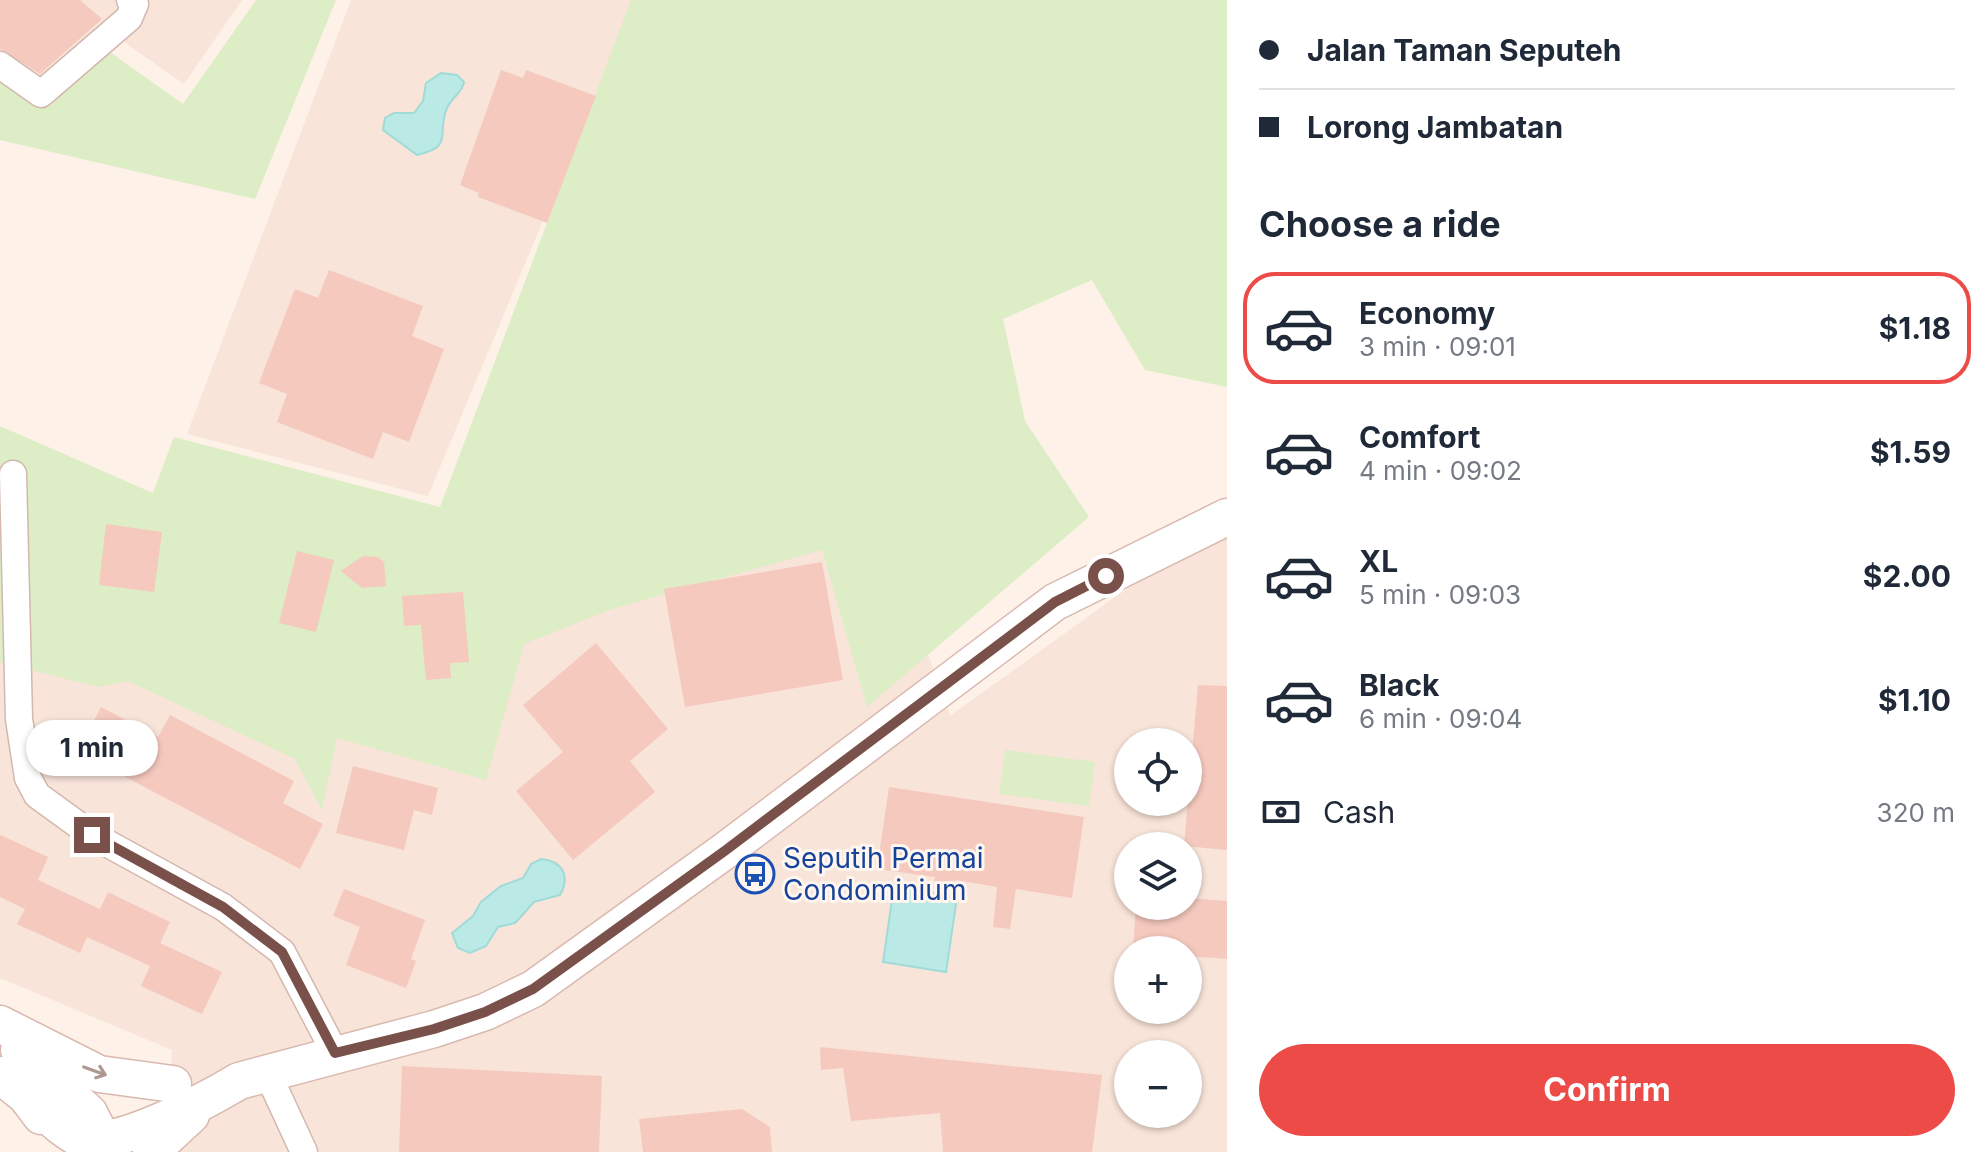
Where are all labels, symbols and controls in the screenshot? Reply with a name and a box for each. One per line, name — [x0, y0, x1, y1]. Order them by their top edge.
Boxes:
text: Jalan Taman Seputeh — [1307, 32, 1621, 68]
text: Lorong Jambatan — [1307, 109, 1563, 145]
text: Choose a ride — [1259, 202, 1501, 246]
icon: car — [1263, 292, 1335, 364]
text: Economy — [1359, 295, 1495, 331]
text: $1.18 — [1879, 310, 1951, 346]
text: 3 min · 09:01 — [1359, 331, 1516, 362]
icon: car — [1263, 416, 1335, 488]
text: Comfort — [1359, 419, 1480, 455]
text: $1.59 — [1870, 434, 1951, 470]
text: 4 min · 09:02 — [1359, 455, 1522, 486]
icon: car — [1263, 540, 1335, 612]
text: XL — [1359, 543, 1398, 579]
route start — [1088, 558, 1124, 594]
text: $2.00 — [1863, 558, 1951, 594]
text: 5 min · 09:03 — [1359, 579, 1521, 610]
icon: car — [1263, 664, 1335, 736]
text: Black — [1359, 667, 1439, 703]
text: $1.10 — [1878, 682, 1951, 718]
text: 6 min · 09:04 — [1359, 703, 1522, 734]
callout: 1 min — [26, 719, 158, 775]
map controls — [1114, 728, 1202, 1128]
button: locate — [1114, 728, 1202, 816]
text: 1 min — [60, 732, 124, 763]
icon: cash — [1259, 790, 1303, 834]
text: Cash — [1323, 794, 1395, 830]
text: 320 m — [1877, 797, 1955, 828]
route end — [74, 817, 110, 853]
button: layers — [1114, 832, 1202, 920]
place label: Seputih Permai Condominium — [783, 841, 983, 907]
bus stop icon: Seputih Permai Condominium — [734, 853, 776, 895]
button: + — [1114, 936, 1202, 1024]
button: − — [1114, 1040, 1202, 1128]
button: Confirm — [1259, 1044, 1955, 1136]
one-way arrow — [82, 1065, 107, 1079]

